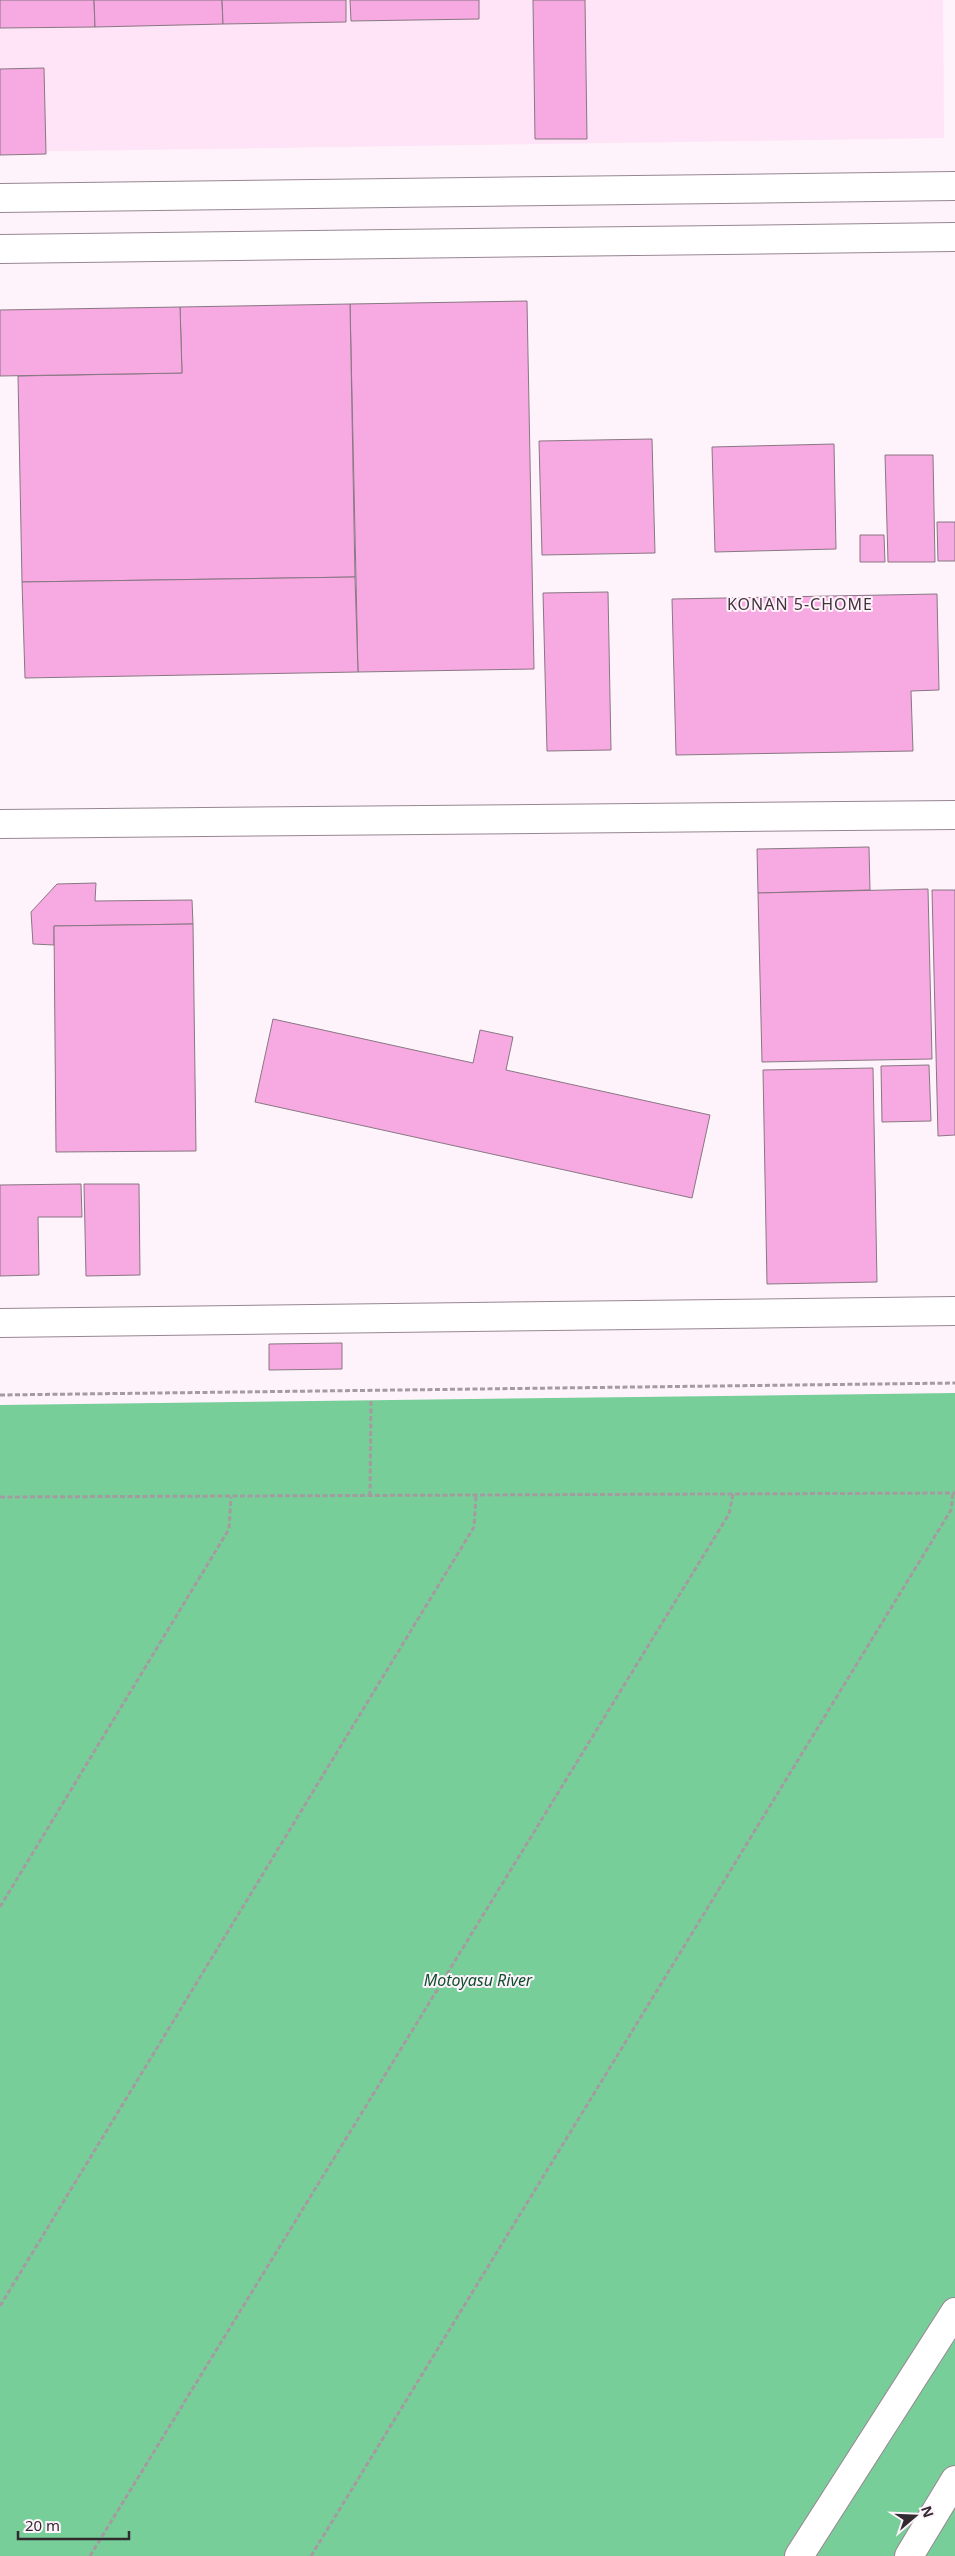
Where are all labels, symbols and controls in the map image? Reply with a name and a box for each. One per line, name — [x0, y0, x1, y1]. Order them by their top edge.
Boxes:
district label: KONAN 5-CHOME — [727, 593, 873, 615]
water label: Motoyasu River — [424, 1969, 533, 1991]
north arrow — [890, 2491, 940, 2541]
text: N — [917, 2503, 939, 2520]
scale bar — [18, 2508, 129, 2540]
text: 20 m — [25, 2515, 60, 2535]

